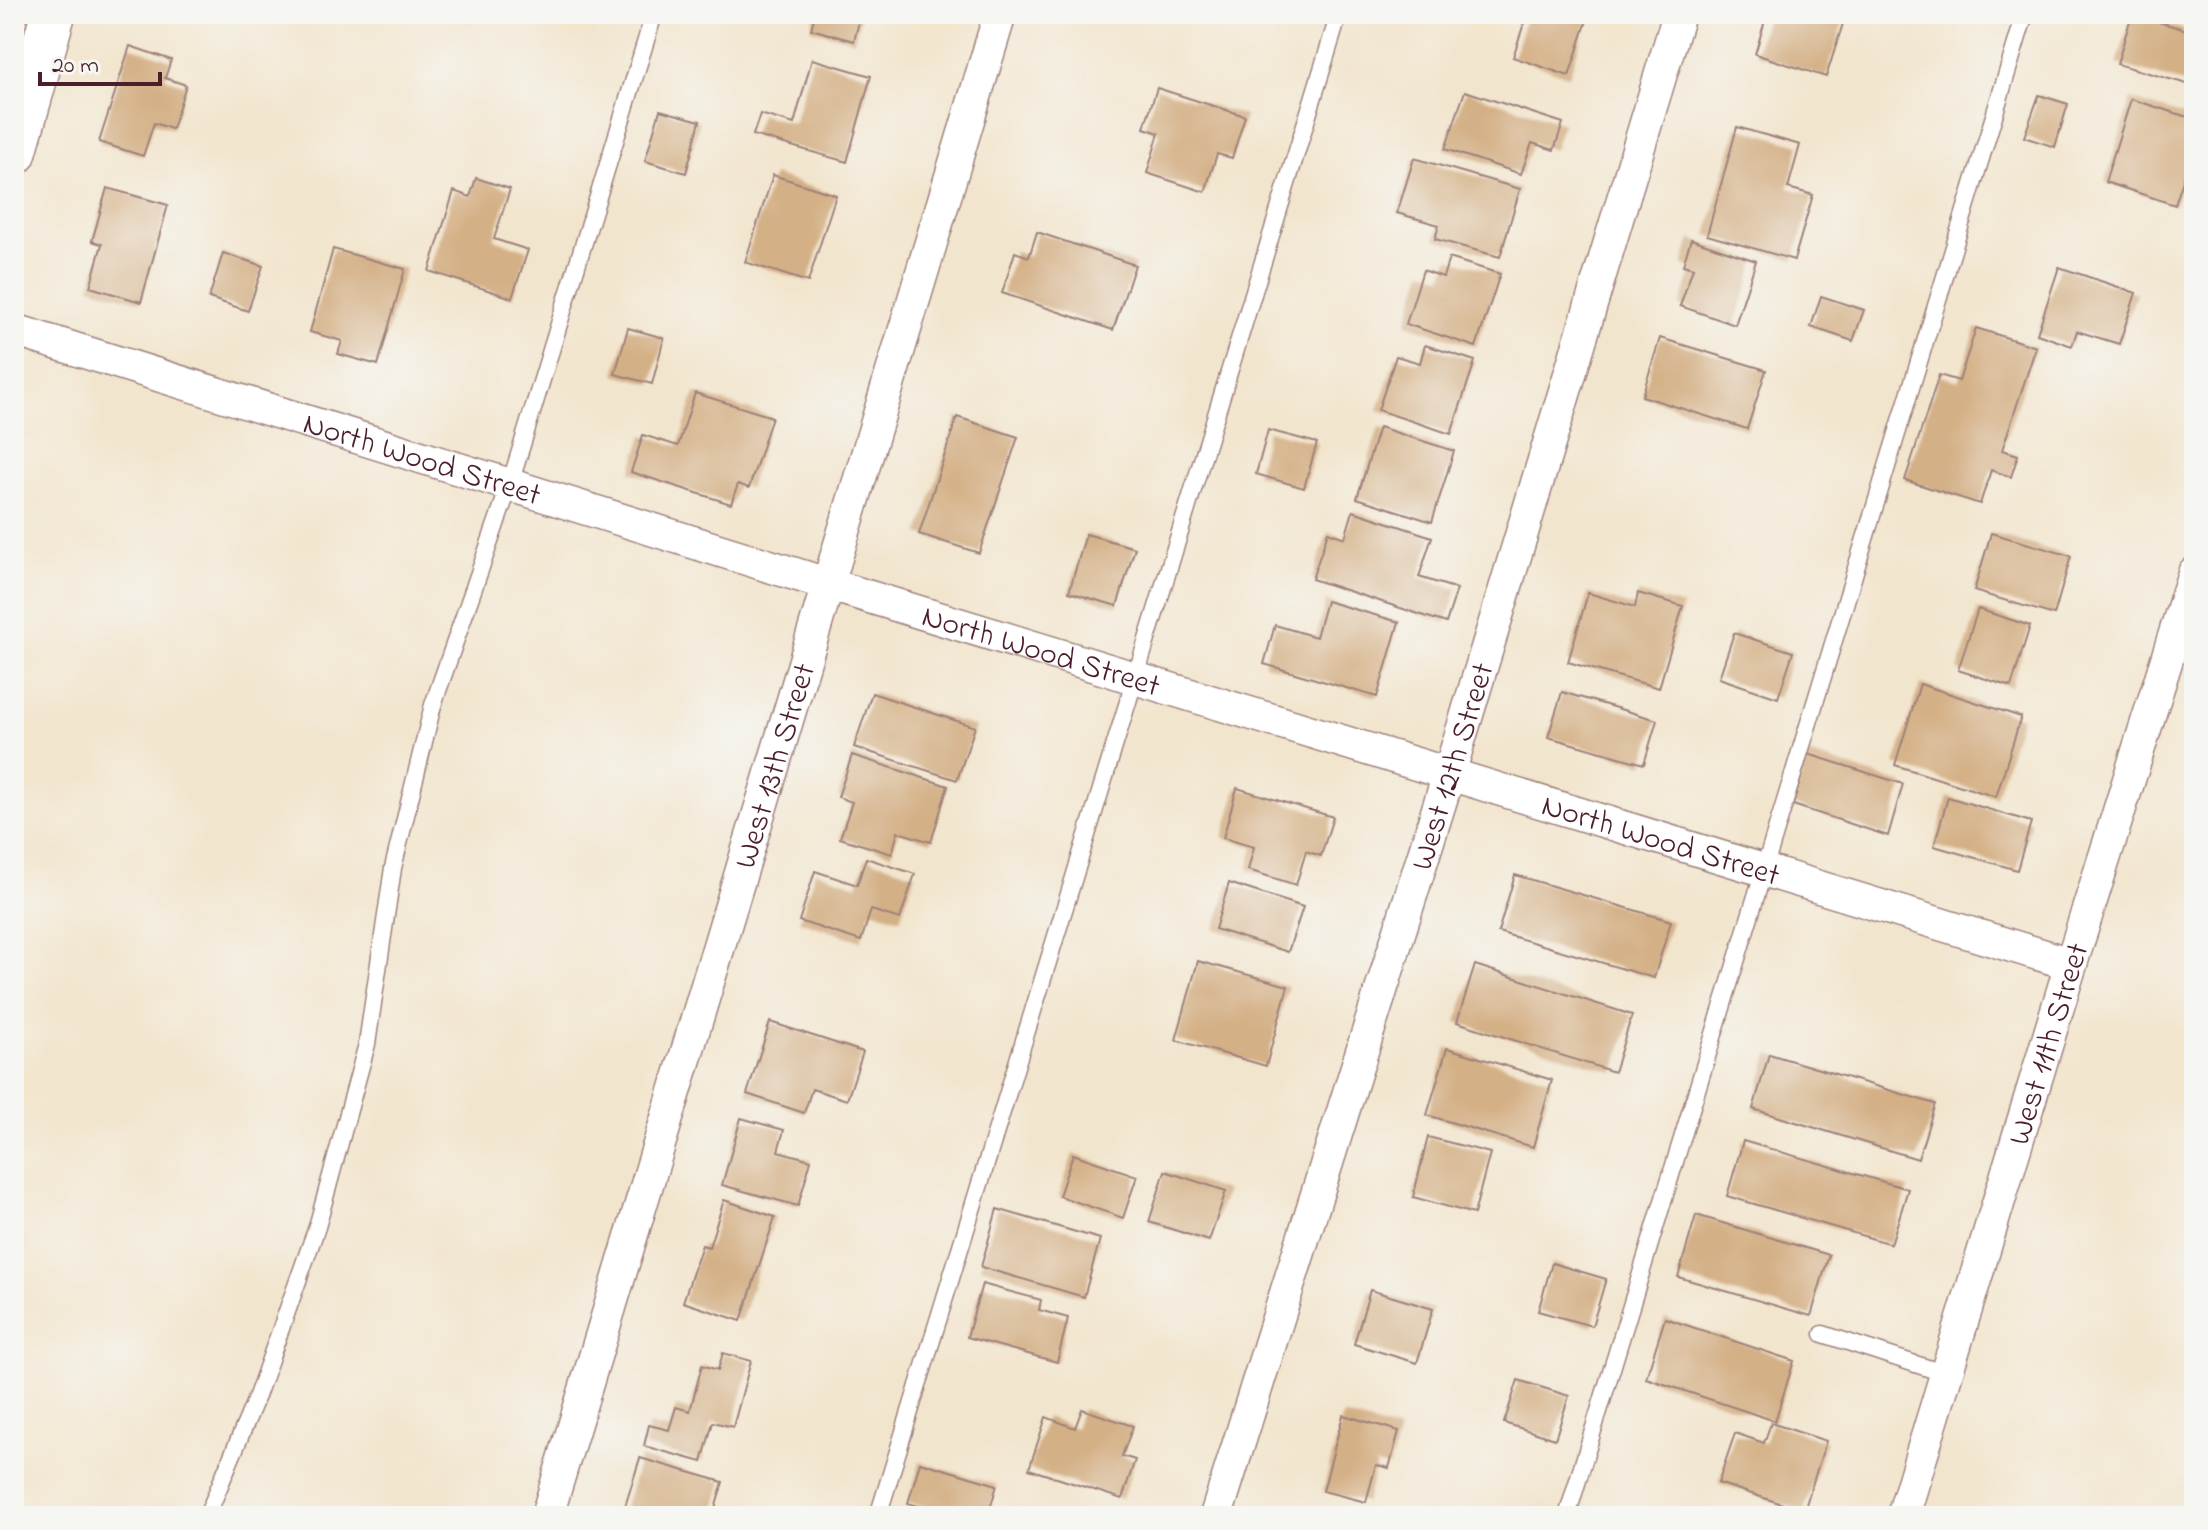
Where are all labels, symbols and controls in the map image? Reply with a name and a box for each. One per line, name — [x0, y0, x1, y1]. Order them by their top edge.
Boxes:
scale bar — [40, 36, 160, 86]
text: 20 m — [52, 49, 99, 84]
street label: North Wood Street — [297, 402, 547, 520]
street label: North Wood Street — [915, 594, 1166, 711]
street label: West 12th Street — [1400, 657, 1508, 877]
street label: West 13th Street — [724, 658, 830, 875]
street label: North Wood Street — [1535, 784, 1785, 901]
street label: West 11th Street — [1997, 937, 2103, 1151]

